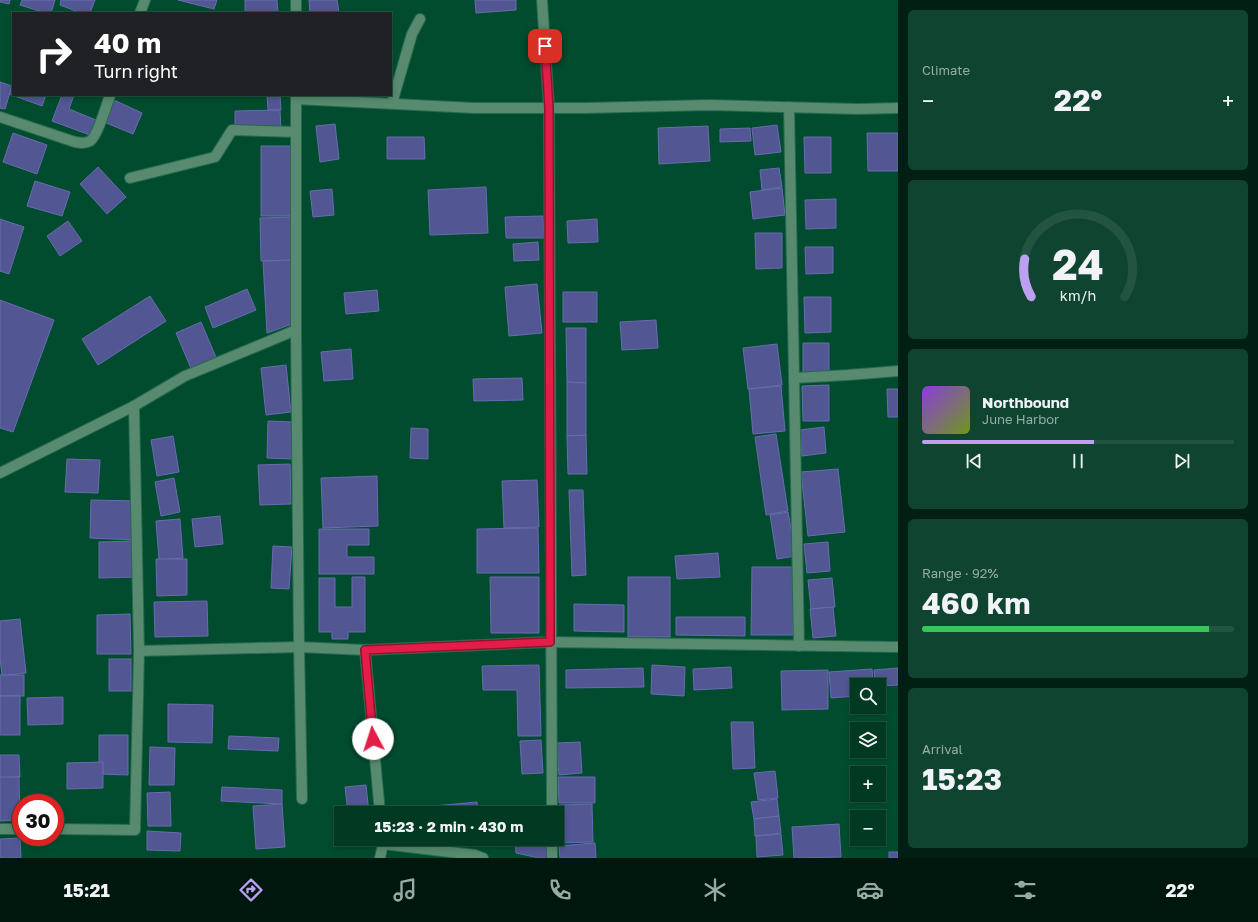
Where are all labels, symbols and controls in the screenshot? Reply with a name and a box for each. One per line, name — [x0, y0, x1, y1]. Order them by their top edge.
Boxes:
text: 40 m — [94, 26, 161, 59]
icon: right — [28, 28, 80, 80]
pin — [528, 29, 562, 63]
icon: arrive — [534, 35, 556, 57]
text: Turn right — [94, 60, 178, 82]
text: Climate — [922, 62, 970, 78]
text: 22° — [1054, 82, 1102, 118]
text: − — [922, 87, 934, 114]
text: + — [1222, 87, 1234, 114]
text: 24 — [1052, 239, 1104, 289]
text: km/h — [1060, 287, 1096, 304]
text: Northbound — [982, 393, 1069, 411]
text: June Harbor — [982, 411, 1059, 427]
icon: previous — [963, 450, 985, 472]
icon: pause — [1067, 450, 1089, 472]
icon: next — [1171, 450, 1193, 472]
text: Range · 92% — [922, 565, 998, 581]
text: 460 km — [922, 585, 1030, 621]
map controls — [850, 678, 886, 846]
button: search — [850, 678, 886, 714]
position arrow — [352, 718, 394, 760]
button: layers — [850, 722, 886, 758]
text: Arrival — [922, 741, 963, 757]
text: 15:23 — [922, 761, 1002, 797]
button: + — [850, 766, 886, 802]
speed limit sign: 30 — [12, 794, 64, 846]
button: − — [850, 810, 886, 846]
text: 15:23 · 2 min · 430 m — [375, 817, 523, 835]
icon: directions — [237, 876, 265, 904]
icon: music — [391, 876, 419, 904]
icon: phone — [546, 876, 574, 904]
icon: climate — [701, 876, 729, 904]
icon: car — [856, 876, 884, 904]
icon: filters — [1011, 876, 1039, 904]
text: 15:21 — [63, 879, 110, 901]
text: 22° — [1166, 879, 1195, 901]

